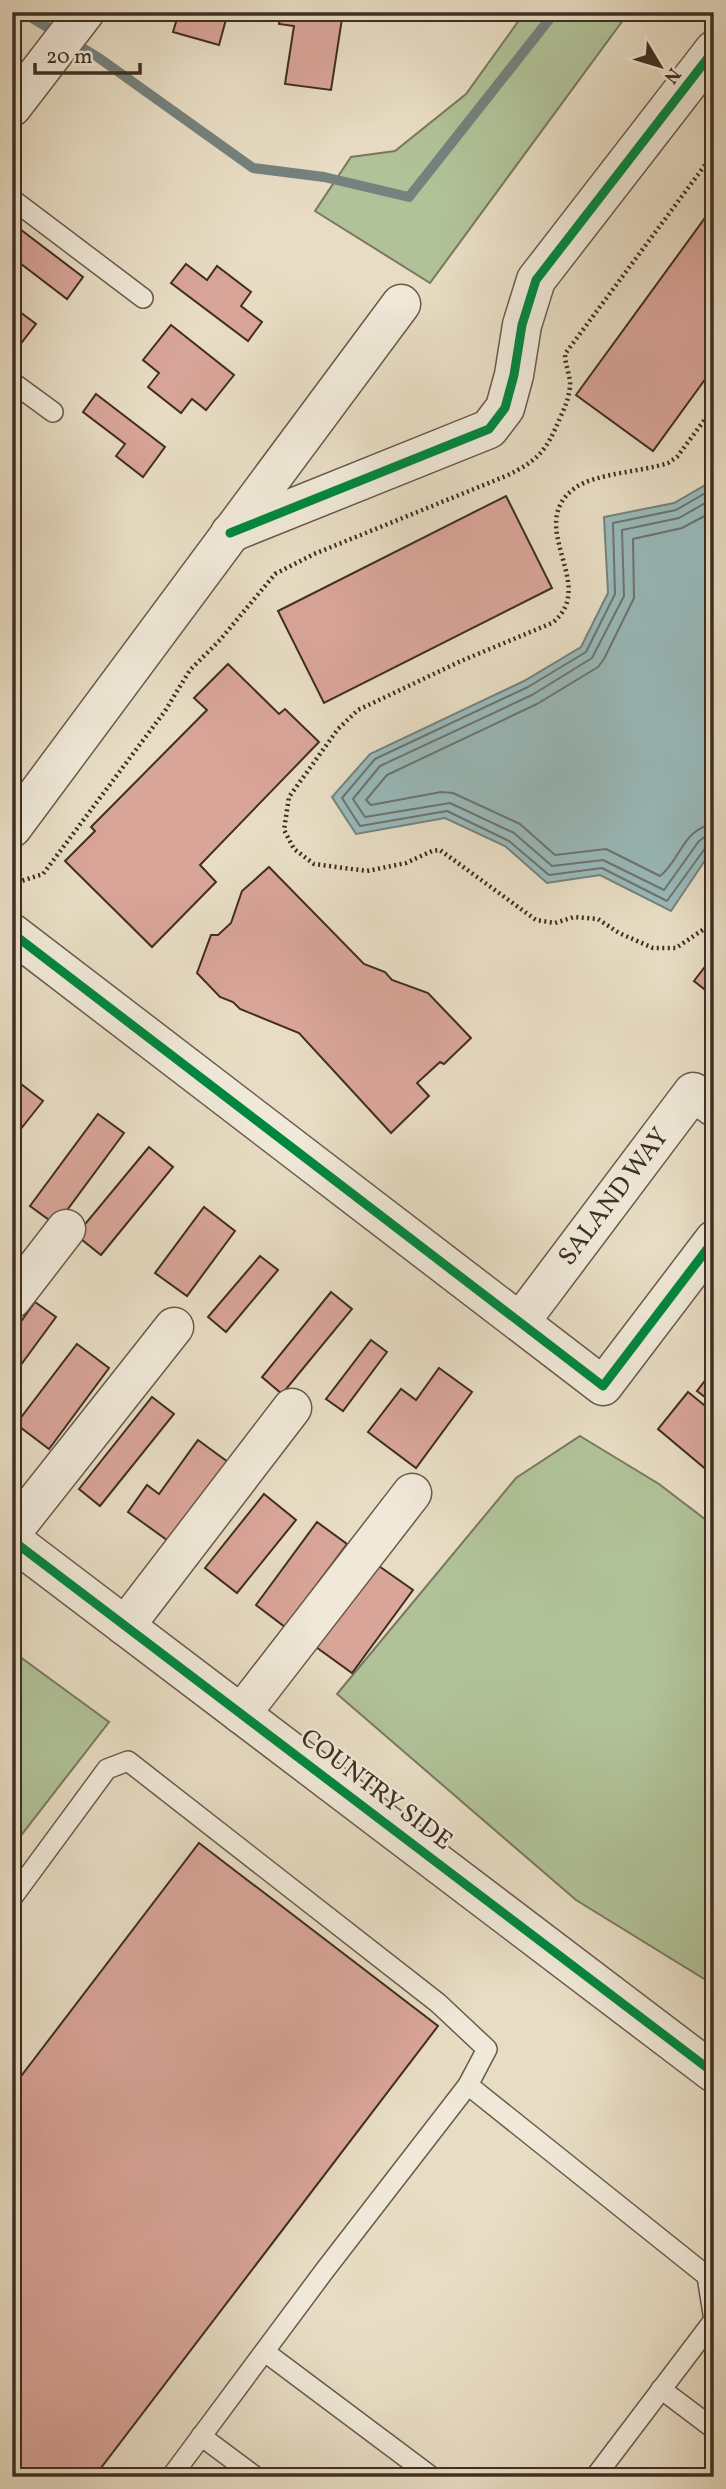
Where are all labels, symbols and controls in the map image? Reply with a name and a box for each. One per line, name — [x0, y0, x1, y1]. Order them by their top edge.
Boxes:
scale bar — [35, 32, 140, 76]
north arrow — [624, 32, 694, 102]
text: 20 m — [46, 43, 92, 72]
text: N — [657, 62, 686, 89]
street label: SALAND WAY — [550, 1121, 678, 1273]
street label: COUNTRY SIDE — [292, 1721, 460, 1859]

